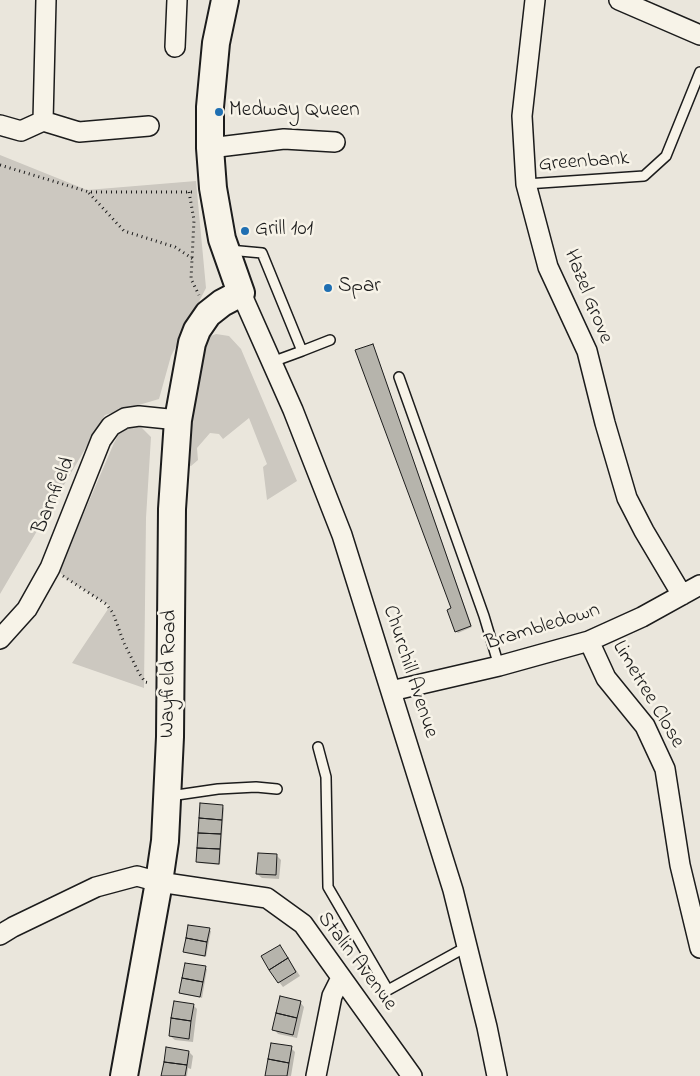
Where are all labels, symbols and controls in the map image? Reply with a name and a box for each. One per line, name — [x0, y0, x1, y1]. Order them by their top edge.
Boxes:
place label: Medway Queen — [229, 99, 360, 125]
marker: Medway Queen — [213, 106, 225, 118]
street label: Greenbank — [538, 147, 630, 179]
place label: Grill 101 — [255, 218, 313, 244]
marker: Grill 101 — [239, 225, 251, 237]
street label: Hazel Grove — [557, 246, 617, 348]
place label: Spar — [338, 275, 381, 301]
marker: Spar — [322, 282, 334, 294]
street label: Barnfield — [28, 454, 82, 538]
street label: Brambledown — [483, 599, 603, 657]
street label: Churchill Avenue — [376, 602, 442, 742]
street label: Wayfield Road — [156, 610, 184, 738]
street label: Limetree Close — [605, 637, 689, 753]
street label: Stalin Avenue — [311, 907, 401, 1017]

